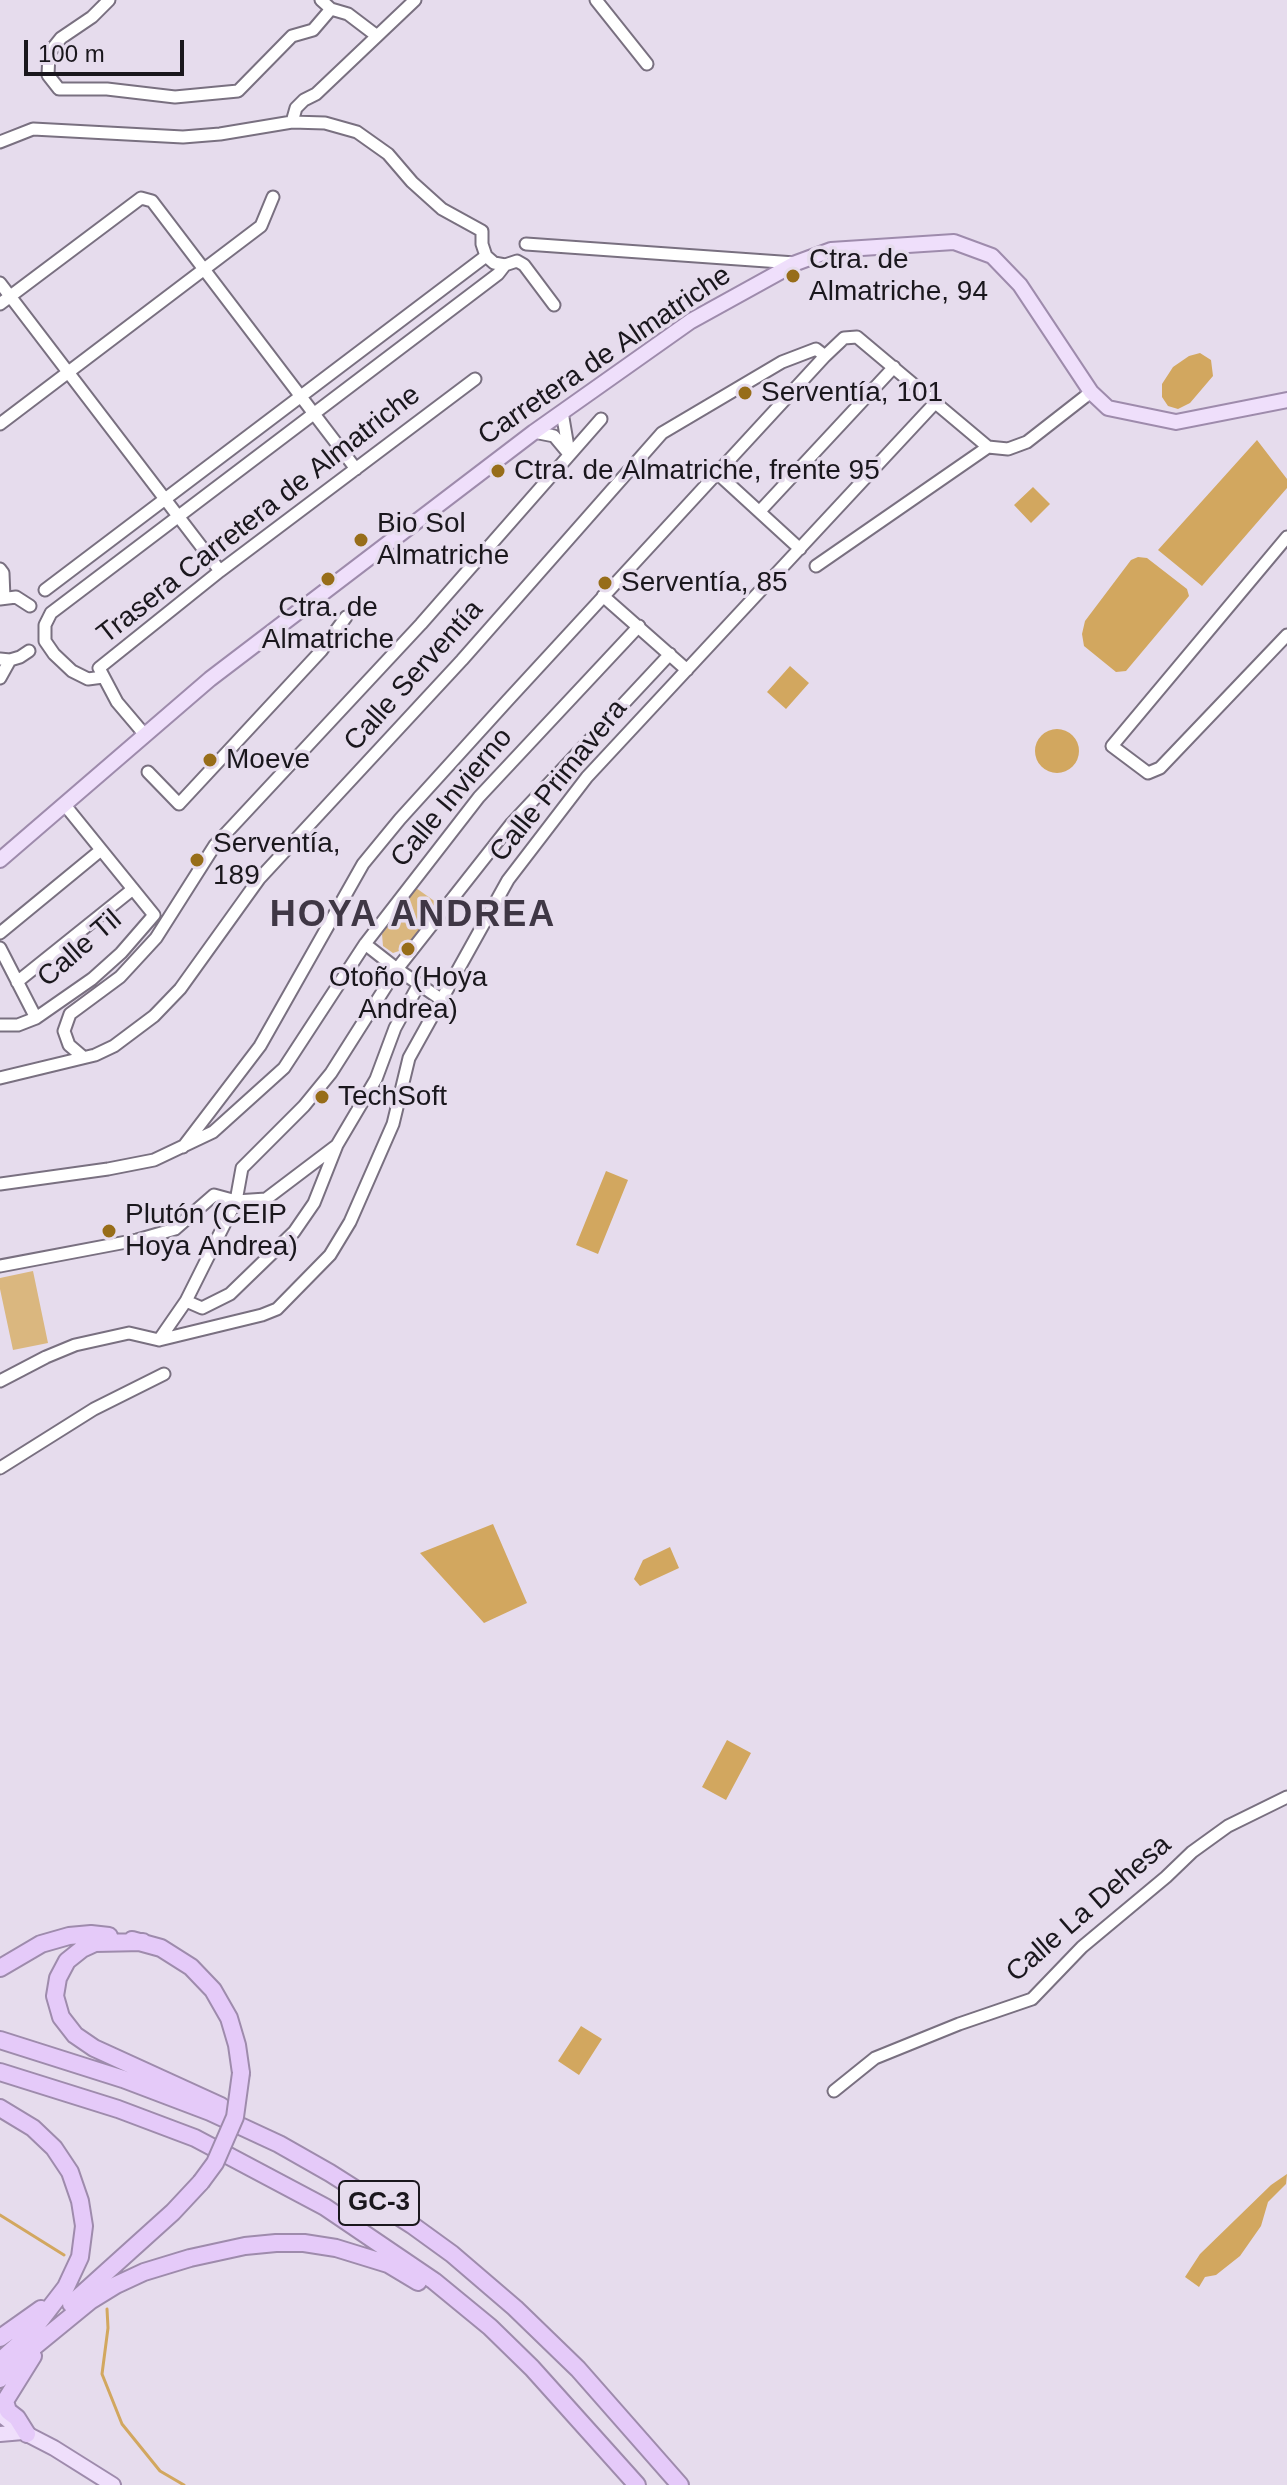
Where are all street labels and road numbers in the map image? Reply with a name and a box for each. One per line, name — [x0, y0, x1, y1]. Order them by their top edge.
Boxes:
street label: Carretera de Almatriche — [472, 259, 738, 453]
street label: Trasera Carretera de Almatriche — [91, 378, 427, 652]
street label: Calle Serventía — [337, 594, 491, 758]
street label: Calle Primavera — [483, 693, 635, 869]
street label: Calle Invierno — [384, 722, 520, 874]
street label: Calle Til — [31, 903, 129, 995]
street label: Calle La Dehesa — [1000, 1828, 1178, 1990]
road number: GC-3 — [339, 2181, 419, 2225]

